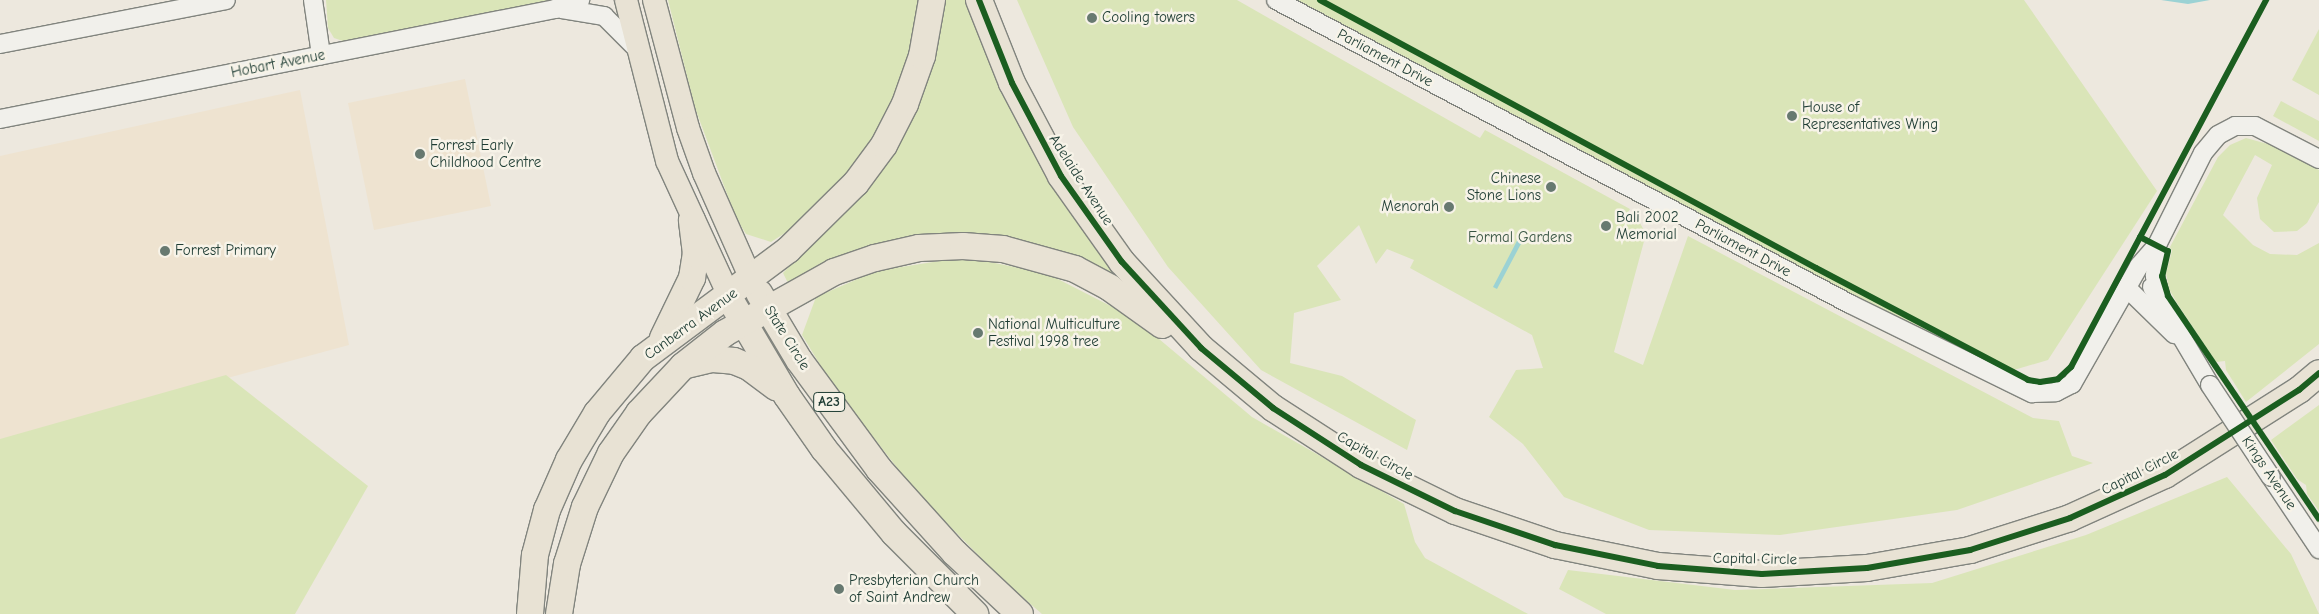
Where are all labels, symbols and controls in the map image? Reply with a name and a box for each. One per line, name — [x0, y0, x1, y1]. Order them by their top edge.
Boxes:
place label: Cooling towers — [1102, 9, 1195, 27]
marker: Cooling towers — [1086, 12, 1098, 24]
street label: Parliament Drive — [1334, 25, 1436, 91]
street label: Hobart Avenue — [229, 46, 327, 82]
place label: House of Representatives Wing — [1802, 98, 1938, 133]
marker: House of Representatives Wing — [1786, 110, 1798, 122]
street label: Adelaide Avenue — [1045, 131, 1117, 229]
place label: Forrest Early Childhood Centre — [430, 136, 541, 171]
marker: Forrest Early Childhood Centre — [414, 148, 426, 160]
place label: Chinese Stone Lions — [1467, 169, 1541, 204]
marker: Chinese Stone Lions — [1545, 181, 1557, 193]
place label: Menorah — [1381, 198, 1439, 216]
marker: Menorah — [1443, 201, 1455, 213]
place label: Bali 2002 Memorial — [1616, 208, 1679, 243]
street label: Parliament Drive — [1692, 215, 1794, 281]
marker: Bali 2002 Memorial — [1600, 220, 1612, 232]
park label: Formal Gardens — [1468, 229, 1572, 247]
place label: Forrest Primary — [175, 242, 276, 260]
marker: Forrest Primary — [159, 245, 171, 257]
street label: Canberra Avenue — [641, 284, 741, 364]
street label: State Circle — [760, 303, 814, 373]
place label: National Multiculture Festival 1998 tree — [988, 315, 1120, 350]
marker: National Multiculture Festival 1998 tree — [972, 327, 984, 339]
road number: A23 — [813, 391, 845, 414]
street label: Capital Circle — [1334, 428, 1416, 484]
street label: Kings Avenue — [2238, 433, 2300, 513]
street label: Capital Circle — [2098, 445, 2182, 499]
street label: Capital Circle — [1713, 549, 1797, 569]
place label: Presbyterian Church of Saint Andrew — [849, 571, 979, 606]
marker: Presbyterian Church of Saint Andrew — [833, 583, 845, 595]

